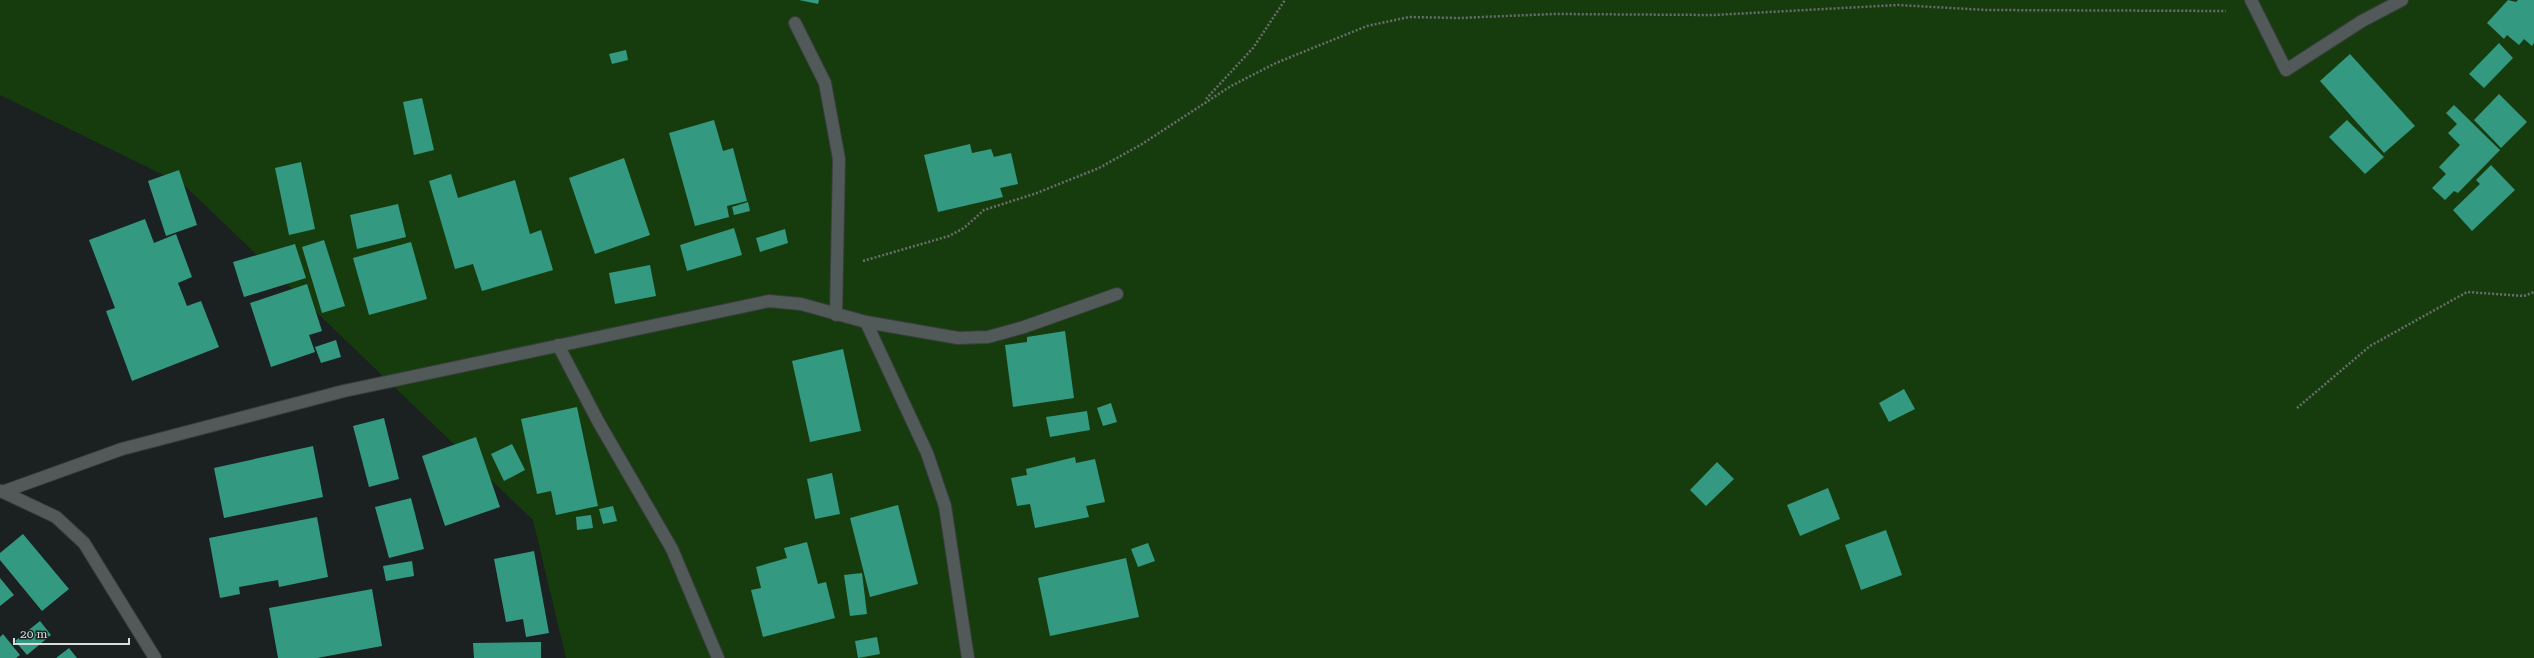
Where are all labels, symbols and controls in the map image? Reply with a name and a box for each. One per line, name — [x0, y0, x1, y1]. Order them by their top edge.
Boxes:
scale bar — [14, 620, 129, 646]
text: 20 m — [20, 627, 47, 641]

